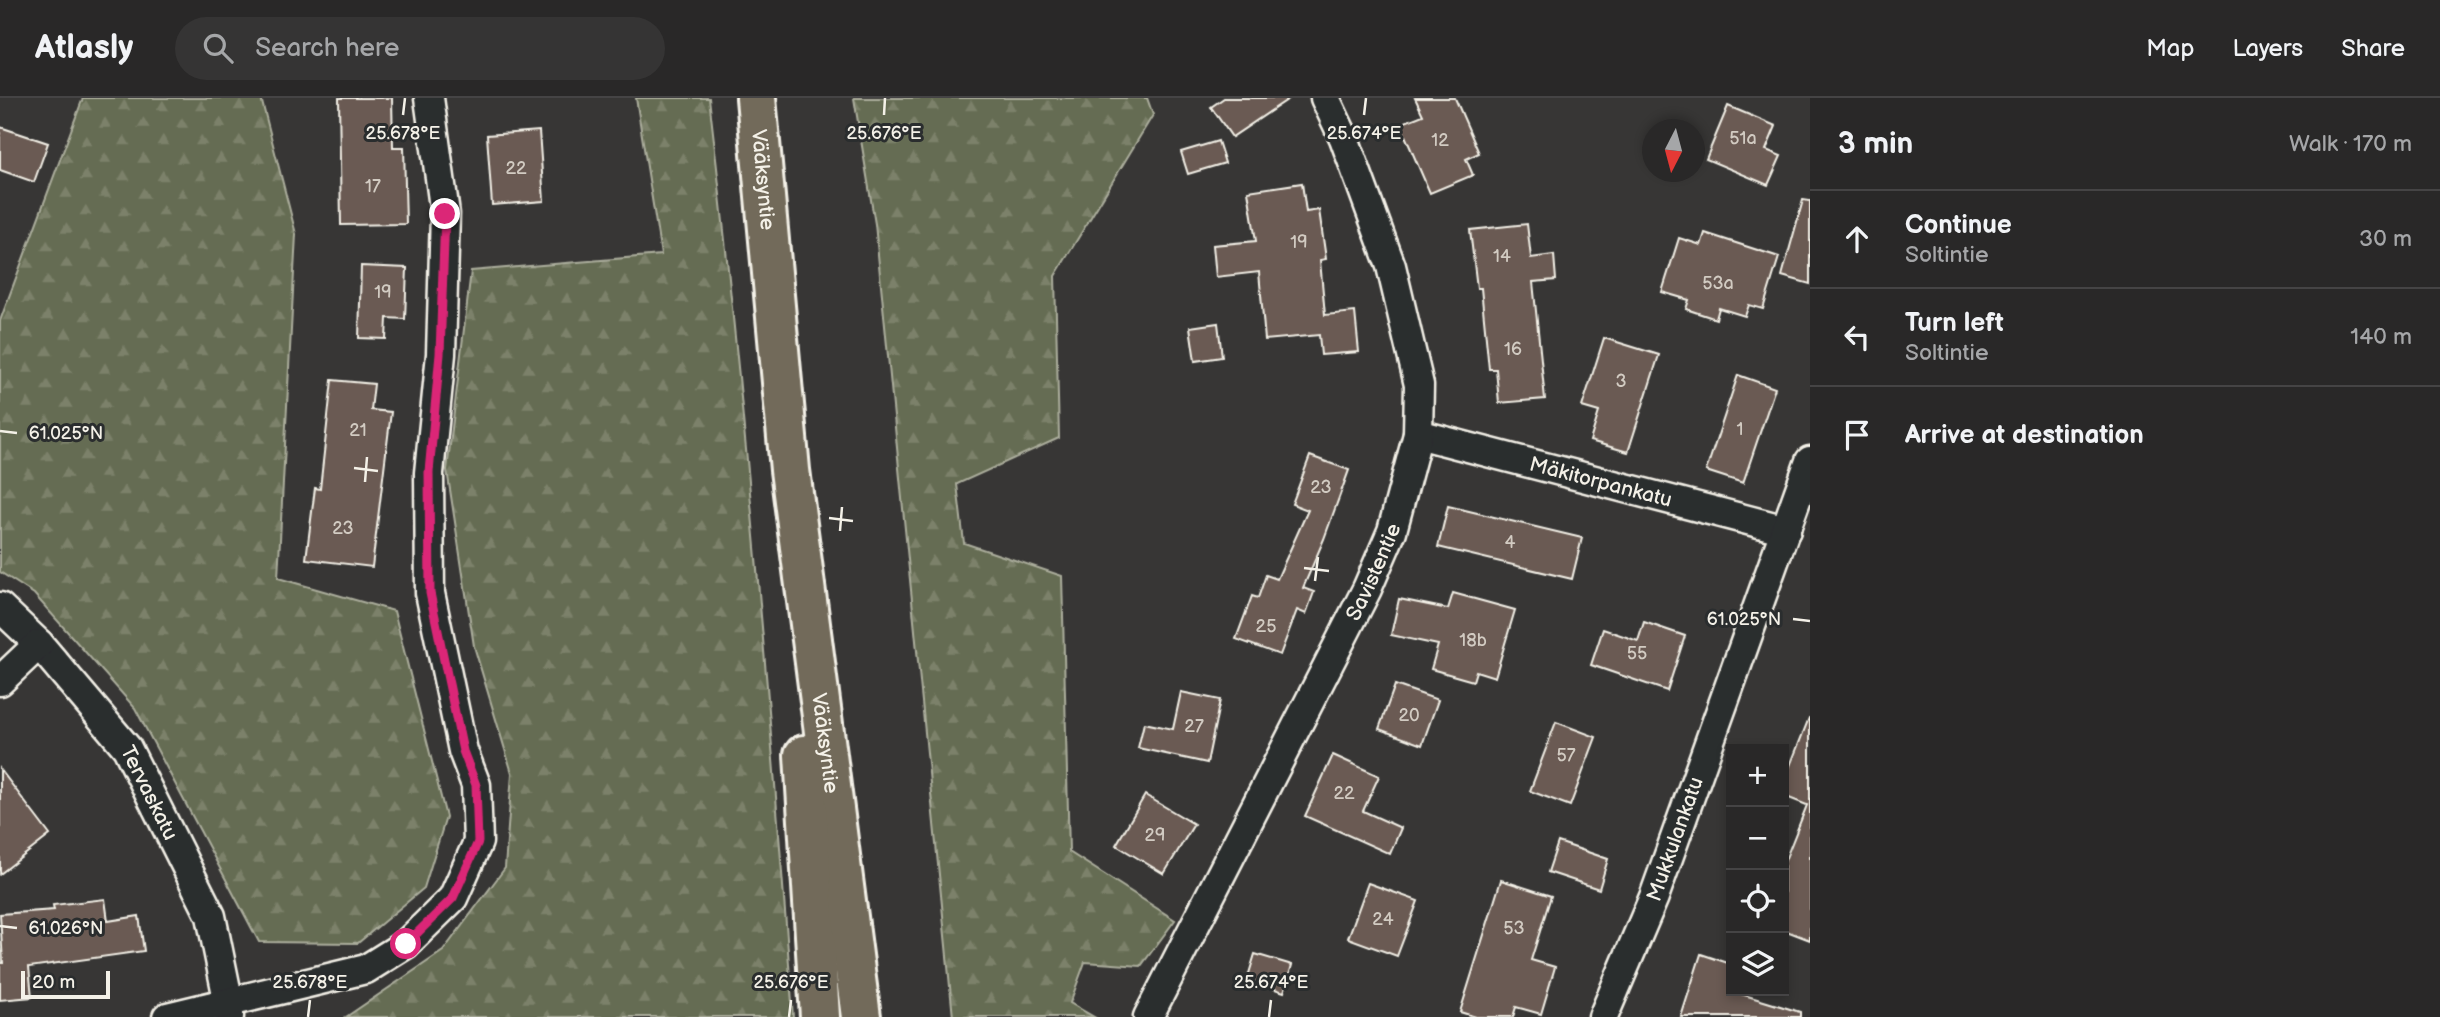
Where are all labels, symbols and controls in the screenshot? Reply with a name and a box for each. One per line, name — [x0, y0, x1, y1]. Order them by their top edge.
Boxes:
search box — [175, 17, 665, 80]
text: Atlasly — [35, 28, 133, 68]
icon: search — [199, 29, 237, 67]
text: Search here — [255, 33, 399, 64]
text: Map — [2146, 34, 2194, 63]
text: Layers — [2232, 34, 2303, 63]
text: Share — [2341, 34, 2405, 63]
north arrow — [1642, 119, 1705, 182]
text: 25.678°E — [366, 123, 441, 144]
text: 25.676°E — [846, 123, 922, 144]
text: 25.674°E — [1327, 123, 1401, 144]
text: 3 min — [1838, 126, 1913, 162]
street label: Vääksyntie — [746, 128, 781, 231]
house number: 51a — [1729, 128, 1757, 149]
house number: 12 — [1431, 130, 1449, 151]
text: Walk · 170 m — [2289, 130, 2412, 158]
house number: 22 — [505, 158, 527, 179]
house number: 17 — [365, 176, 381, 197]
route end — [429, 198, 460, 229]
text: Continue — [1905, 210, 2012, 241]
icon: ahead — [1838, 220, 1876, 258]
text: 30 m — [2359, 225, 2412, 253]
house number: 19 — [1290, 232, 1308, 253]
text: Soltintie — [1905, 241, 1989, 269]
house number: 14 — [1493, 246, 1511, 267]
house number: 53a — [1702, 273, 1734, 294]
house number: 19 — [374, 282, 392, 303]
text: Turn left — [1905, 308, 2004, 339]
icon: left — [1838, 318, 1876, 356]
text: 140 m — [2350, 323, 2412, 351]
house number: 16 — [1504, 339, 1522, 360]
text: Soltintie — [1905, 339, 1989, 367]
house number: 3 — [1615, 371, 1627, 392]
icon: arrive — [1838, 416, 1876, 454]
house number: 1 — [1737, 419, 1743, 440]
house number: 21 — [349, 420, 367, 441]
text: Arrive at destination — [1905, 420, 2144, 451]
text: 61.025°N — [29, 423, 103, 444]
street label: Mäkitorpankatu — [1527, 451, 1675, 512]
house number: 23 — [1310, 477, 1332, 498]
house number: 23 — [332, 518, 354, 539]
street label: Savistentie — [1340, 521, 1406, 625]
house number: 4 — [1505, 532, 1516, 553]
text: 61.025°N — [1707, 609, 1781, 630]
house number: 25 — [1256, 616, 1276, 637]
house number: 18b — [1459, 630, 1487, 651]
house number: 55 — [1627, 643, 1647, 664]
street label: Vääksyntie — [807, 691, 844, 795]
house number: 20 — [1398, 705, 1420, 726]
house number: 27 — [1184, 716, 1204, 737]
street label: Tervaskatu — [115, 741, 183, 844]
map controls — [1726, 744, 1789, 996]
button: + — [1726, 744, 1789, 807]
house number: 57 — [1556, 745, 1576, 766]
street label: Mukkulankatu — [1641, 773, 1708, 904]
house number: 22 — [1333, 783, 1355, 804]
button: − — [1726, 807, 1789, 870]
house number: 29 — [1144, 825, 1166, 846]
button: locate — [1726, 870, 1789, 933]
house number: 24 — [1372, 909, 1394, 930]
text: 61.026°N — [28, 918, 104, 939]
house number: 53 — [1503, 918, 1525, 939]
route start — [390, 928, 421, 959]
button: layers — [1726, 933, 1789, 996]
scale bar — [21, 968, 110, 1000]
text: 20 m — [32, 971, 75, 994]
text: 25.678°E — [273, 972, 348, 993]
text: 25.676°E — [753, 972, 829, 993]
text: 25.674°E — [1234, 972, 1308, 993]

